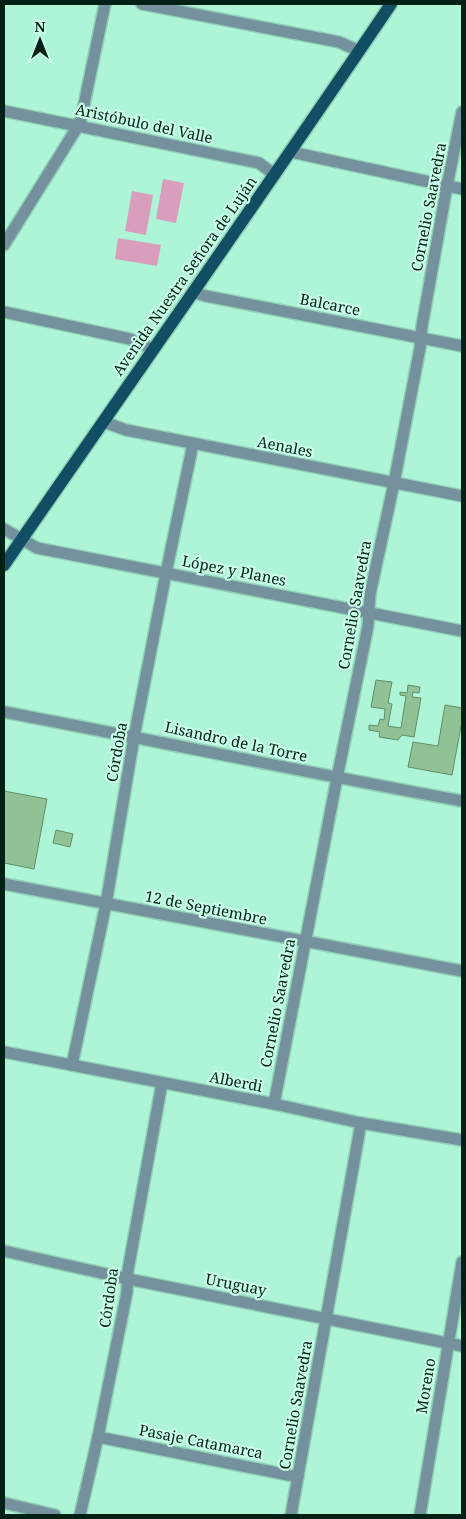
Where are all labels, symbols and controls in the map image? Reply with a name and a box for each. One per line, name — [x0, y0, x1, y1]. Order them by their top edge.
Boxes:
north arrow — [15, 15, 65, 65]
text: N — [34, 17, 46, 36]
street label: Aristóbulo del Valle — [74, 99, 215, 147]
street label: Cornelio Saavedra — [406, 141, 450, 273]
street label: Avenida Nuestra Señora de Luján — [107, 172, 261, 379]
street label: Balcarce — [298, 288, 362, 320]
street label: Aenales — [256, 431, 315, 461]
street label: Cornelio Saavedra — [333, 539, 375, 671]
street label: López y Planes — [180, 550, 288, 590]
street label: Lisandro de la Torre — [163, 716, 309, 766]
street label: Córdoba — [101, 720, 131, 783]
street label: 12 de Septiembre — [144, 885, 269, 929]
street label: Cornelio Saavedra — [255, 937, 299, 1069]
street label: Alberdi — [208, 1066, 265, 1096]
street label: Córdoba — [94, 1267, 122, 1329]
street label: Uruguay — [204, 1268, 269, 1300]
street label: Cornelio Saavedra — [274, 1339, 316, 1471]
street label: Moreno — [411, 1357, 439, 1415]
street label: Pasaje Catamarca — [137, 1419, 265, 1463]

